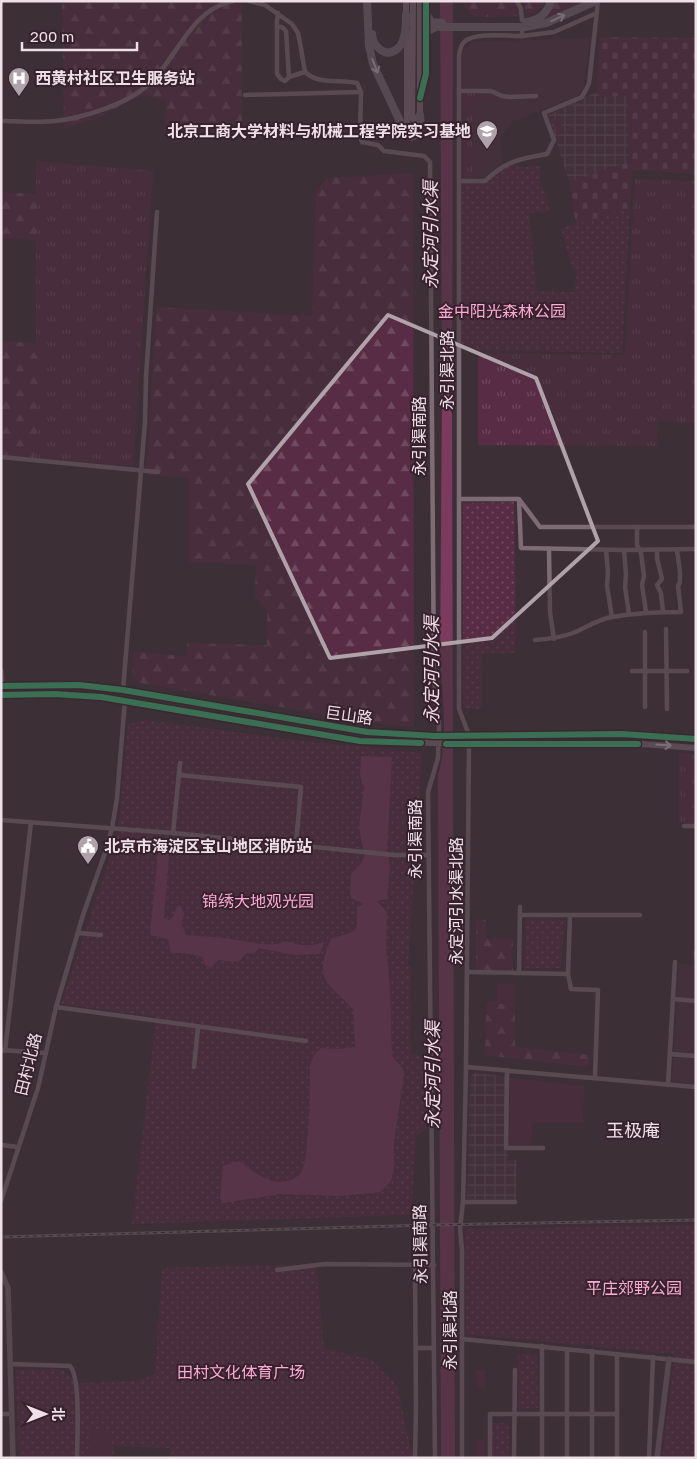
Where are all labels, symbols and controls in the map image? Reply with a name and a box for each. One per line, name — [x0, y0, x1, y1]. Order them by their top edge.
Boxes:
one-way arrow — [550, 12, 565, 22]
scale bar — [22, 20, 138, 52]
text: 200 m — [30, 27, 74, 45]
one-way arrow — [371, 58, 380, 74]
hospital icon: 西黄村社区卫生服务站 — [7, 66, 31, 97]
place label: 西黄村社区卫生服务站 — [35, 68, 195, 88]
school or university icon: 北京工商大学材料与机械工程学院实习基地 — [475, 119, 499, 150]
place label: 北京工商大学材料与机械工程学院实习基地 — [167, 121, 471, 141]
water label: 永定河引水渠 — [419, 178, 441, 289]
park label: 金中阳光森林公园 — [438, 301, 566, 321]
street label: 永引渠北路 — [437, 330, 457, 410]
street label: 永引渠南路 — [409, 396, 429, 476]
water label: 永定河引水渠 — [420, 613, 442, 724]
street label: 巨山路 — [324, 702, 374, 728]
one-way arrow — [656, 741, 672, 750]
street label: 永引渠南路 — [405, 799, 425, 879]
public building icon: 北京市海淀区宝山地区消防站 — [76, 834, 100, 865]
place label: 北京市海淀区宝山地区消防站 — [104, 836, 312, 856]
street label: 永定河引水渠北路 — [446, 837, 466, 965]
park label: 锦绣大地观光园 — [202, 891, 314, 911]
water label: 永定河引水渠 — [421, 1018, 443, 1129]
street label: 田村北路 — [11, 1031, 45, 1097]
district label: 玉极庵 — [606, 1119, 660, 1141]
street label: 永引渠南路 — [409, 1204, 431, 1284]
park label: 平庄郊野公园 — [586, 1278, 682, 1298]
street label: 永引渠北路 — [440, 1290, 460, 1370]
park label: 田村文化体育广场 — [177, 1362, 305, 1382]
north arrow — [20, 1389, 70, 1439]
text: 北 — [50, 1407, 67, 1421]

